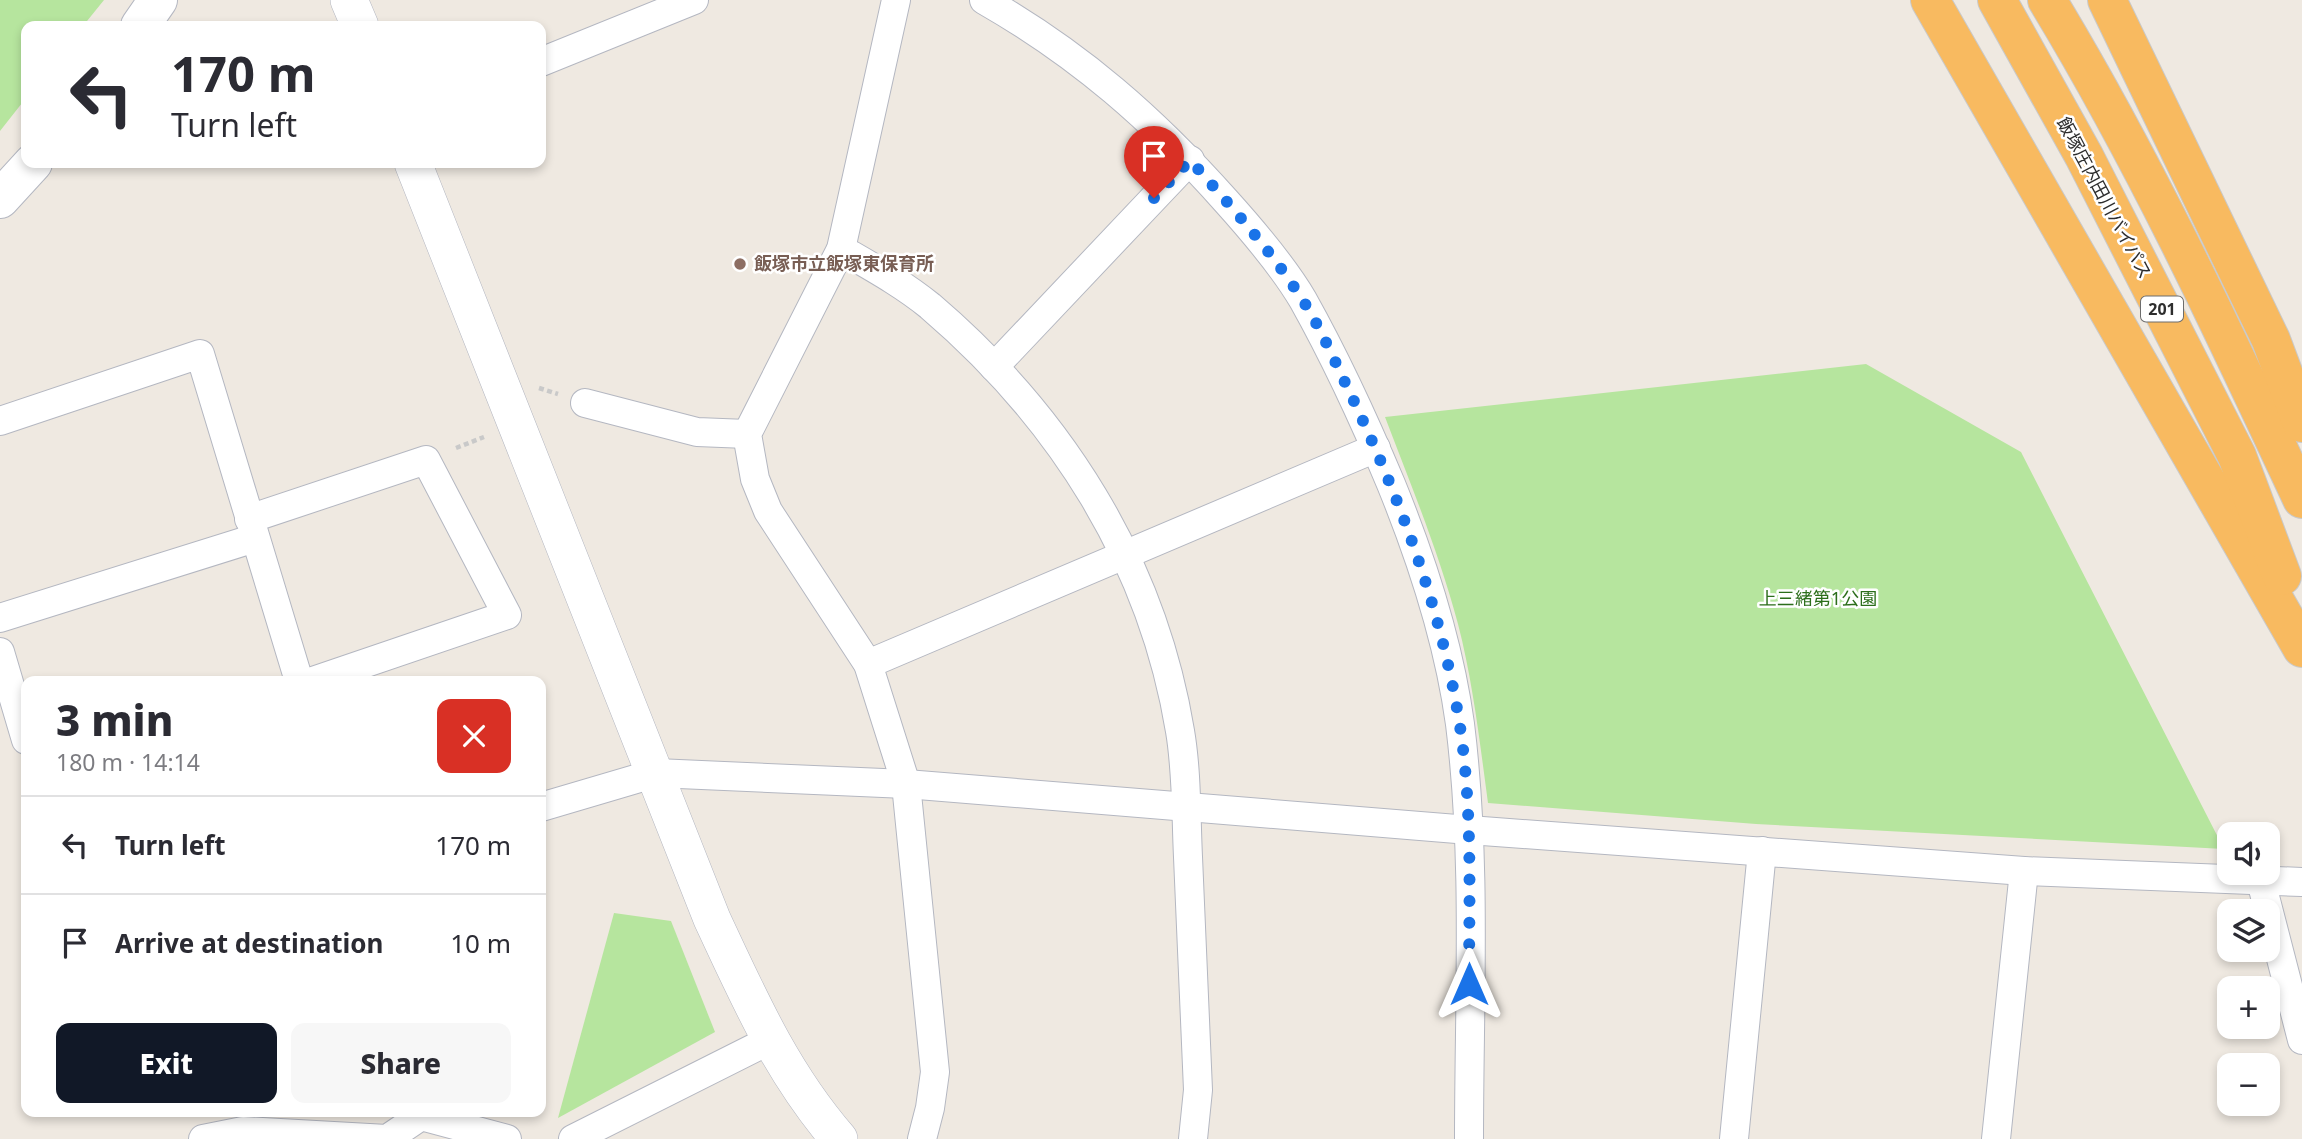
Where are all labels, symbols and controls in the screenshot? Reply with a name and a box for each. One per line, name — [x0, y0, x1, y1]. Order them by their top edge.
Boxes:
text: 170 m — [171, 40, 316, 106]
icon: left — [56, 49, 147, 140]
text: Turn left — [171, 103, 297, 146]
street label: 飯塚庄内田川バイパス — [2052, 113, 2158, 282]
pin — [1124, 126, 1184, 198]
icon: arrive — [1135, 137, 1173, 175]
place label: 飯塚市立飯塚東保育所 — [754, 251, 934, 275]
marker: 飯塚市立飯塚東保育所 — [732, 256, 748, 272]
road number: 201 — [2141, 296, 2183, 322]
park label: 上三緒第1公園 — [1759, 586, 1877, 610]
text: 3 min — [56, 691, 173, 748]
button: close — [437, 699, 511, 773]
text: 180 m · 14:14 — [56, 746, 200, 778]
map controls — [2217, 822, 2280, 1116]
button: sound — [2217, 822, 2280, 885]
icon: left — [56, 826, 94, 864]
text: Turn left — [115, 827, 226, 863]
text: 170 m — [435, 827, 511, 863]
button: layers — [2217, 899, 2280, 962]
icon: arrive — [56, 924, 94, 962]
text: Arrive at destination — [115, 925, 384, 961]
text: 10 m — [450, 925, 511, 961]
position arrow — [1432, 947, 1506, 1021]
button: + — [2217, 976, 2280, 1039]
button: Exit — [56, 1023, 277, 1103]
button: Share — [291, 1023, 511, 1103]
button: − — [2217, 1053, 2280, 1116]

